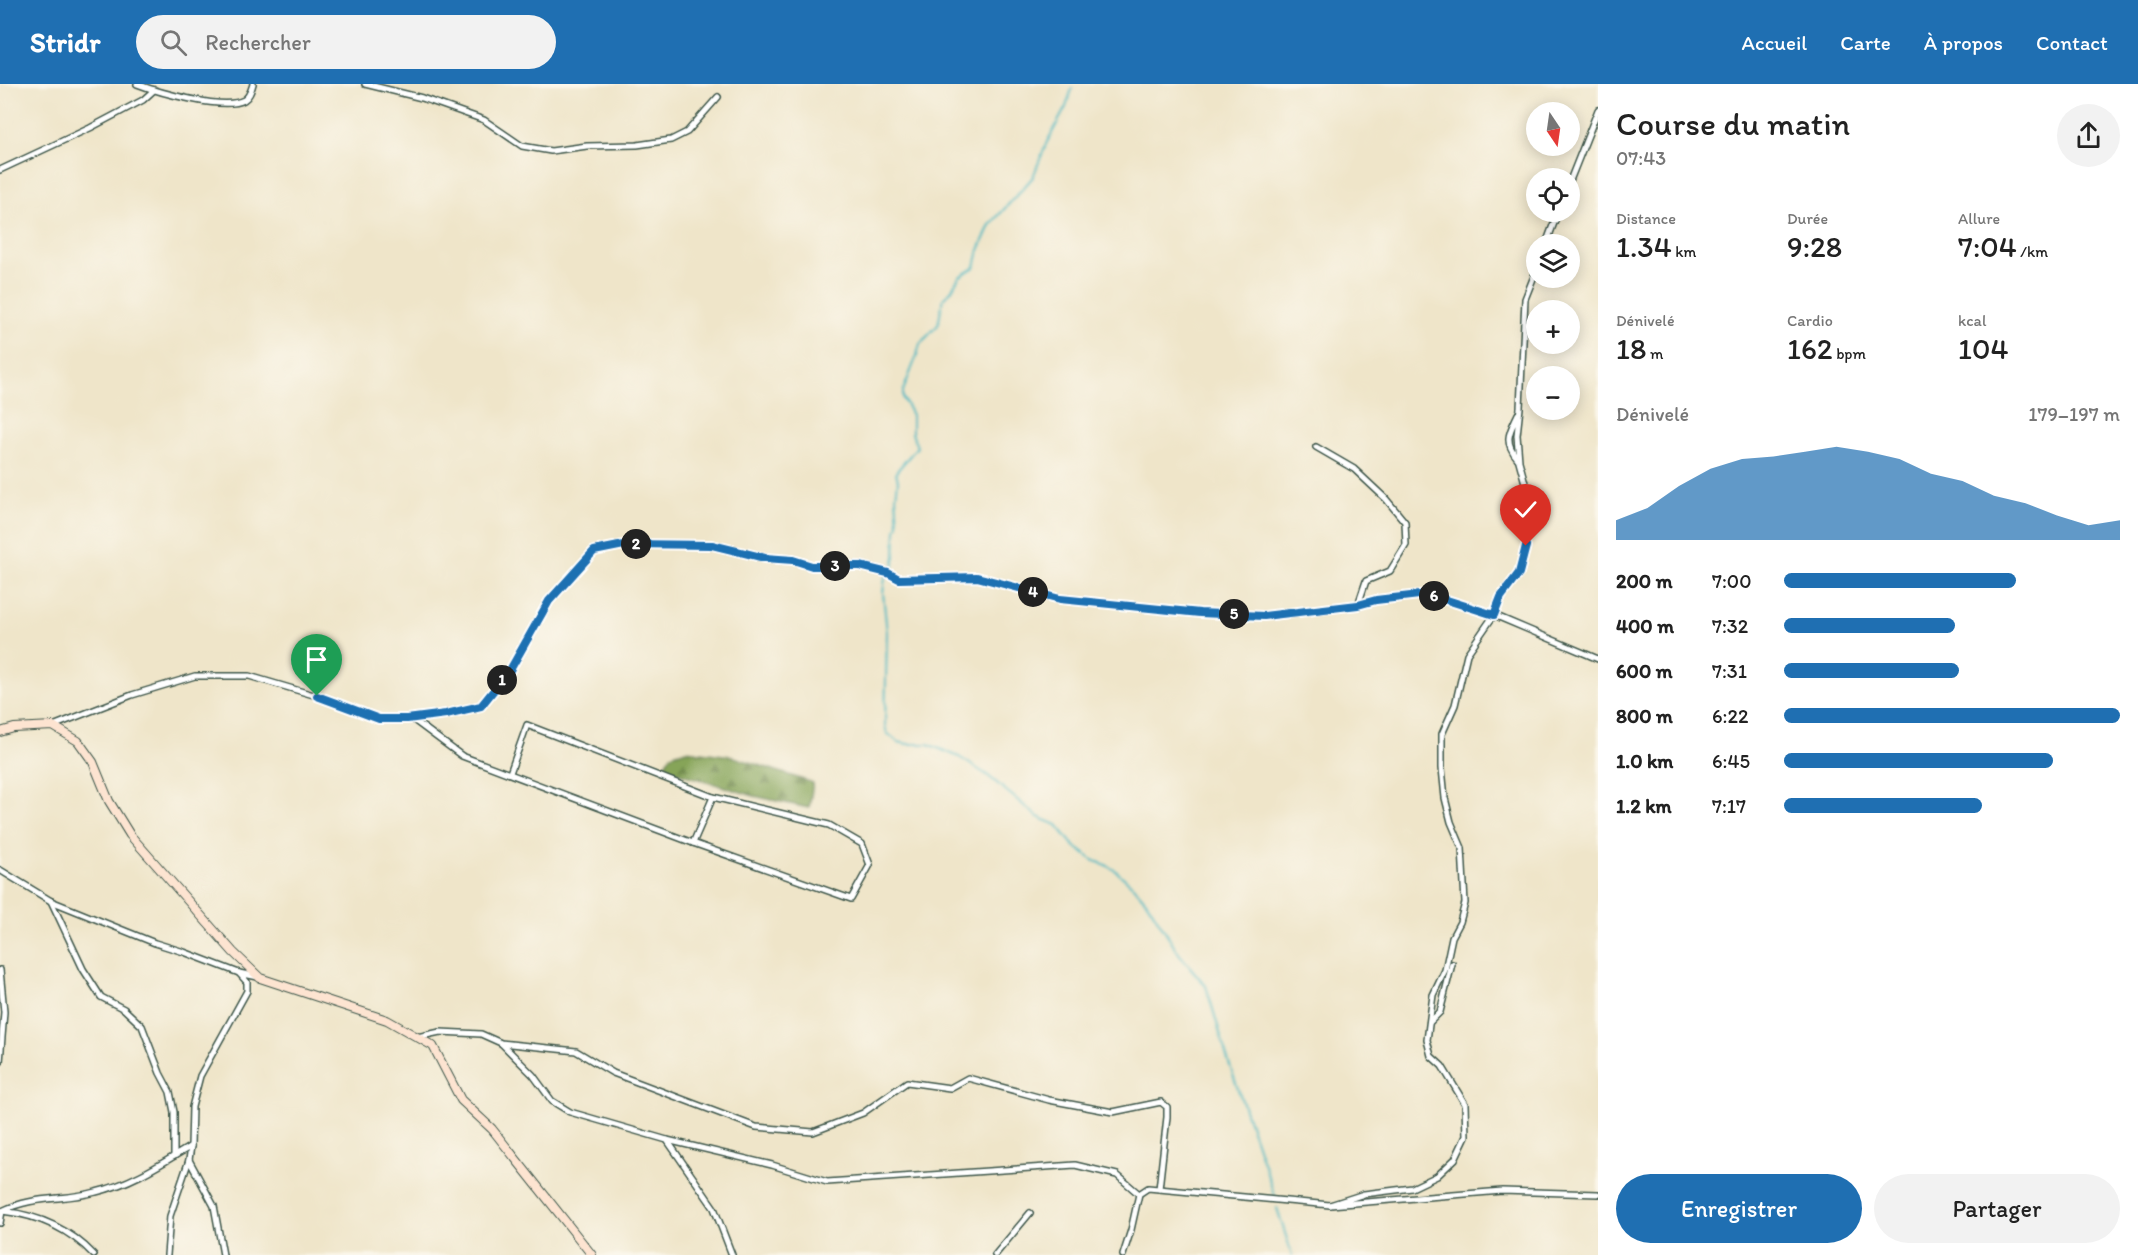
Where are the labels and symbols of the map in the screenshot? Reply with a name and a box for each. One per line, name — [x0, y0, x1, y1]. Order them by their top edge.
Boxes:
north arrow — [1526, 102, 1580, 156]
pin — [1500, 484, 1551, 546]
pin: 2 — [621, 529, 651, 559]
pin: 3 — [820, 551, 850, 581]
pin: 4 — [1018, 577, 1048, 607]
pin: 6 — [1419, 581, 1449, 611]
pin: 5 — [1219, 599, 1249, 629]
pin — [291, 634, 342, 696]
pin: 1 — [487, 665, 517, 695]

